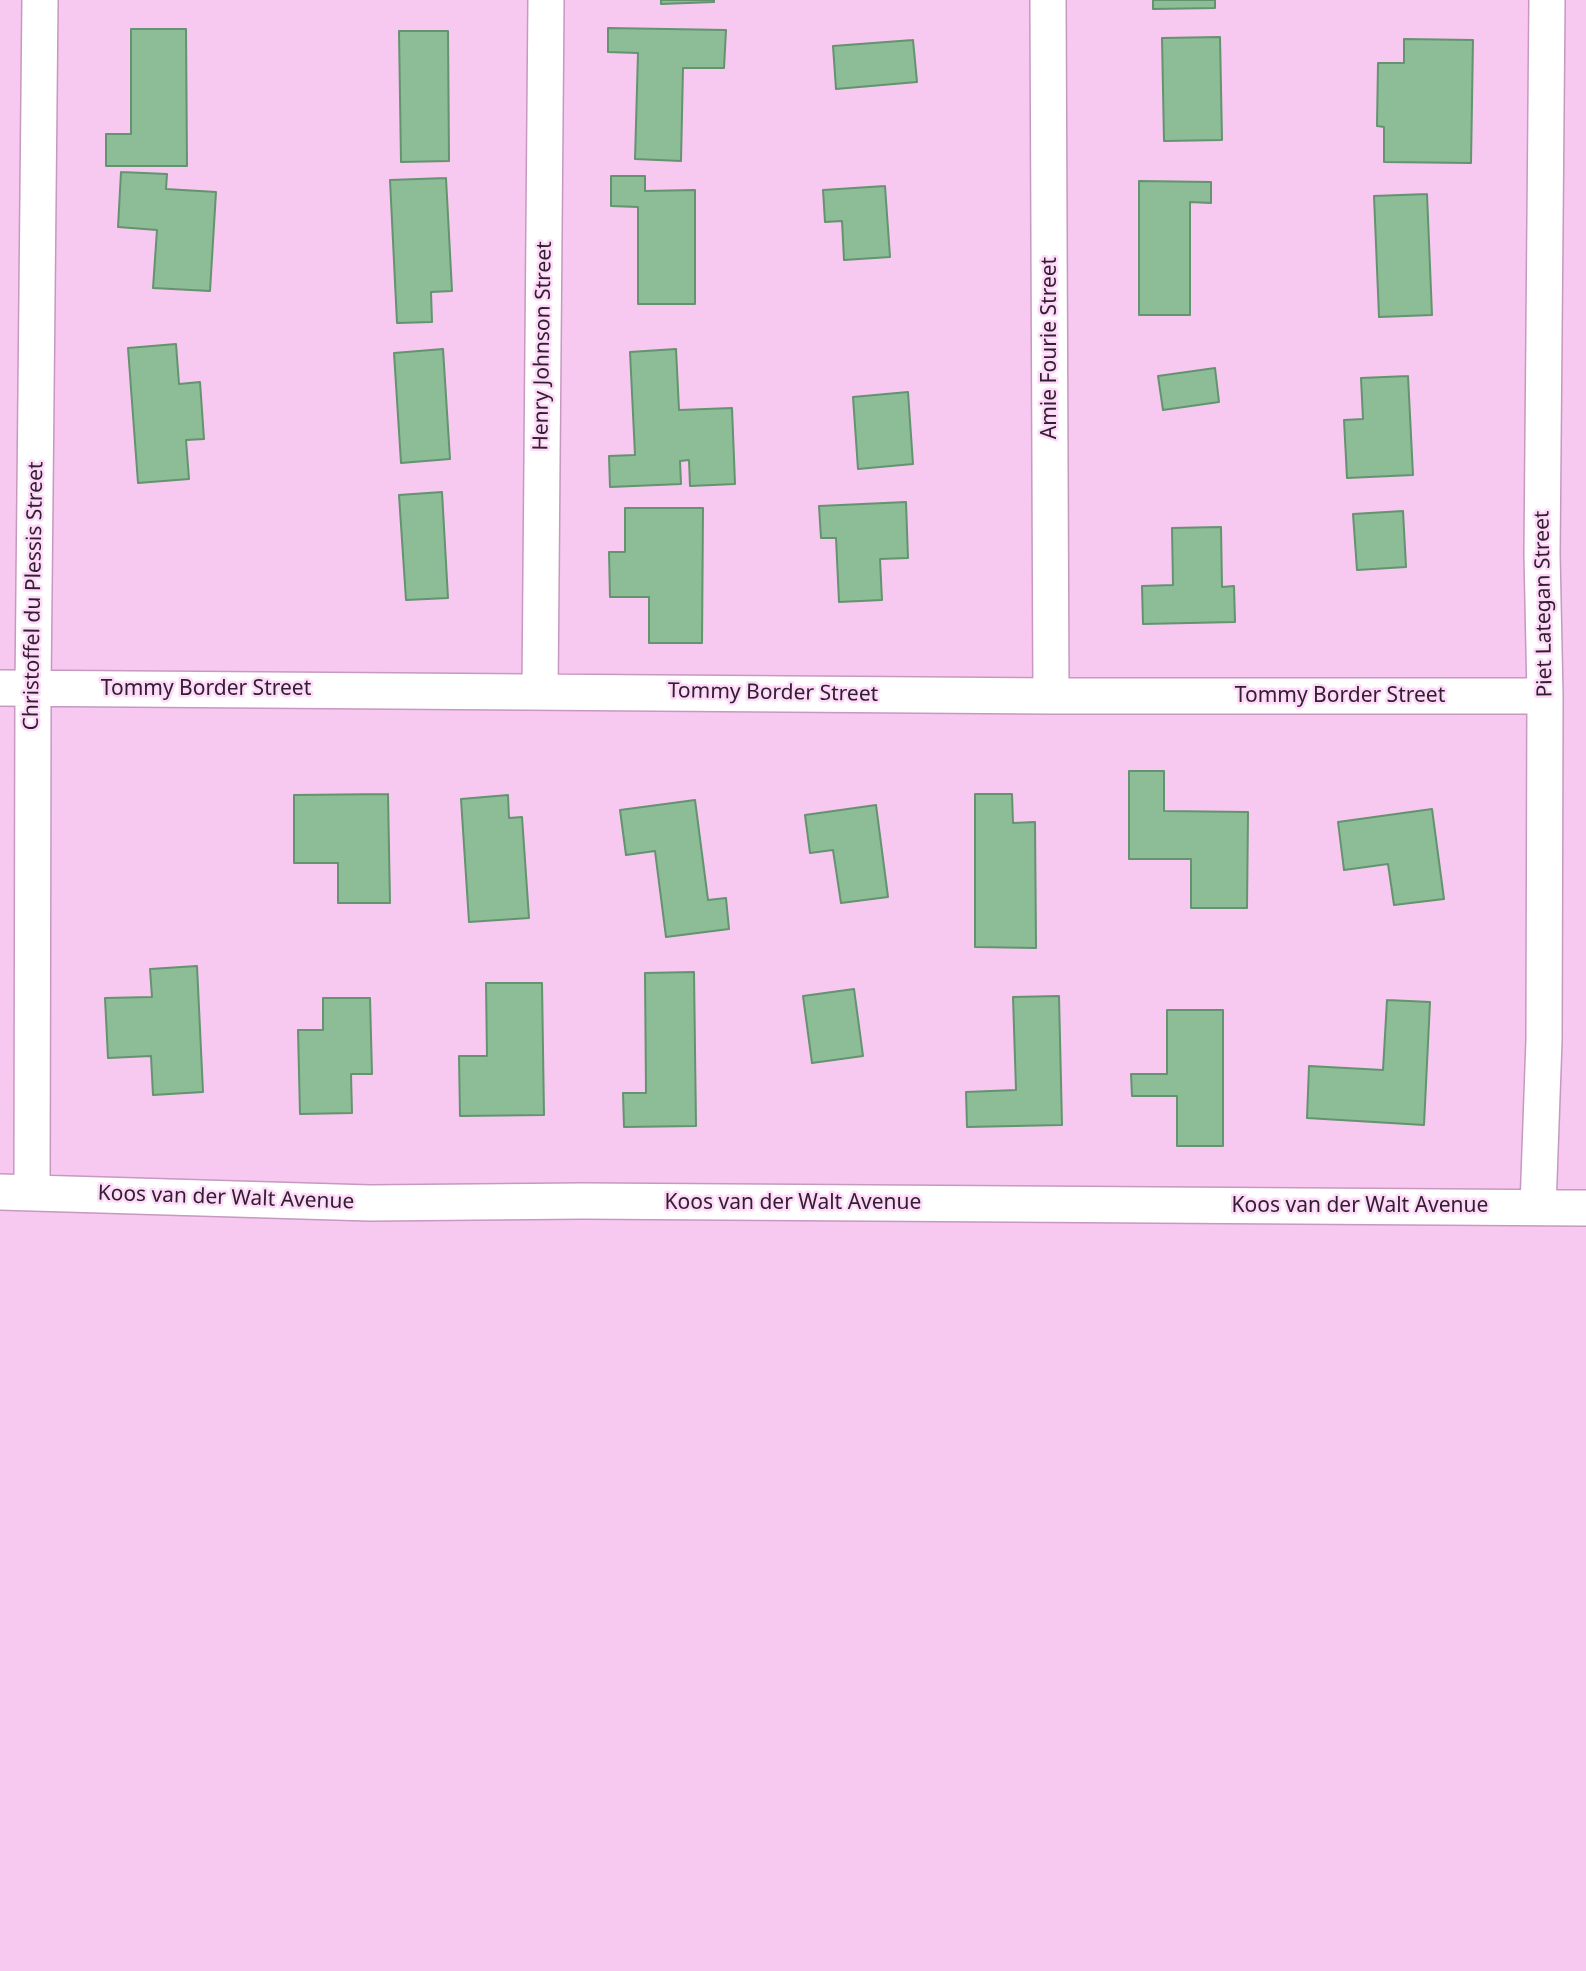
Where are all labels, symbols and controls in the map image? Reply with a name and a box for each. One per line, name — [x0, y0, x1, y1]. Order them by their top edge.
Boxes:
street label: Henry Johnson Street — [529, 241, 557, 451]
street label: Amie Fourie Street — [1037, 257, 1063, 439]
street label: Christoffel du Plessis Street — [19, 461, 49, 731]
street label: Piet Lategan Street — [1530, 510, 1558, 698]
street label: Tommy Border Street — [101, 676, 311, 702]
street label: Tommy Border Street — [668, 679, 878, 707]
street label: Tommy Border Street — [1235, 683, 1445, 709]
street label: Koos van der Walt Avenue — [97, 1181, 355, 1215]
street label: Koos van der Walt Avenue — [665, 1190, 921, 1216]
street label: Koos van der Walt Avenue — [1232, 1193, 1488, 1219]

